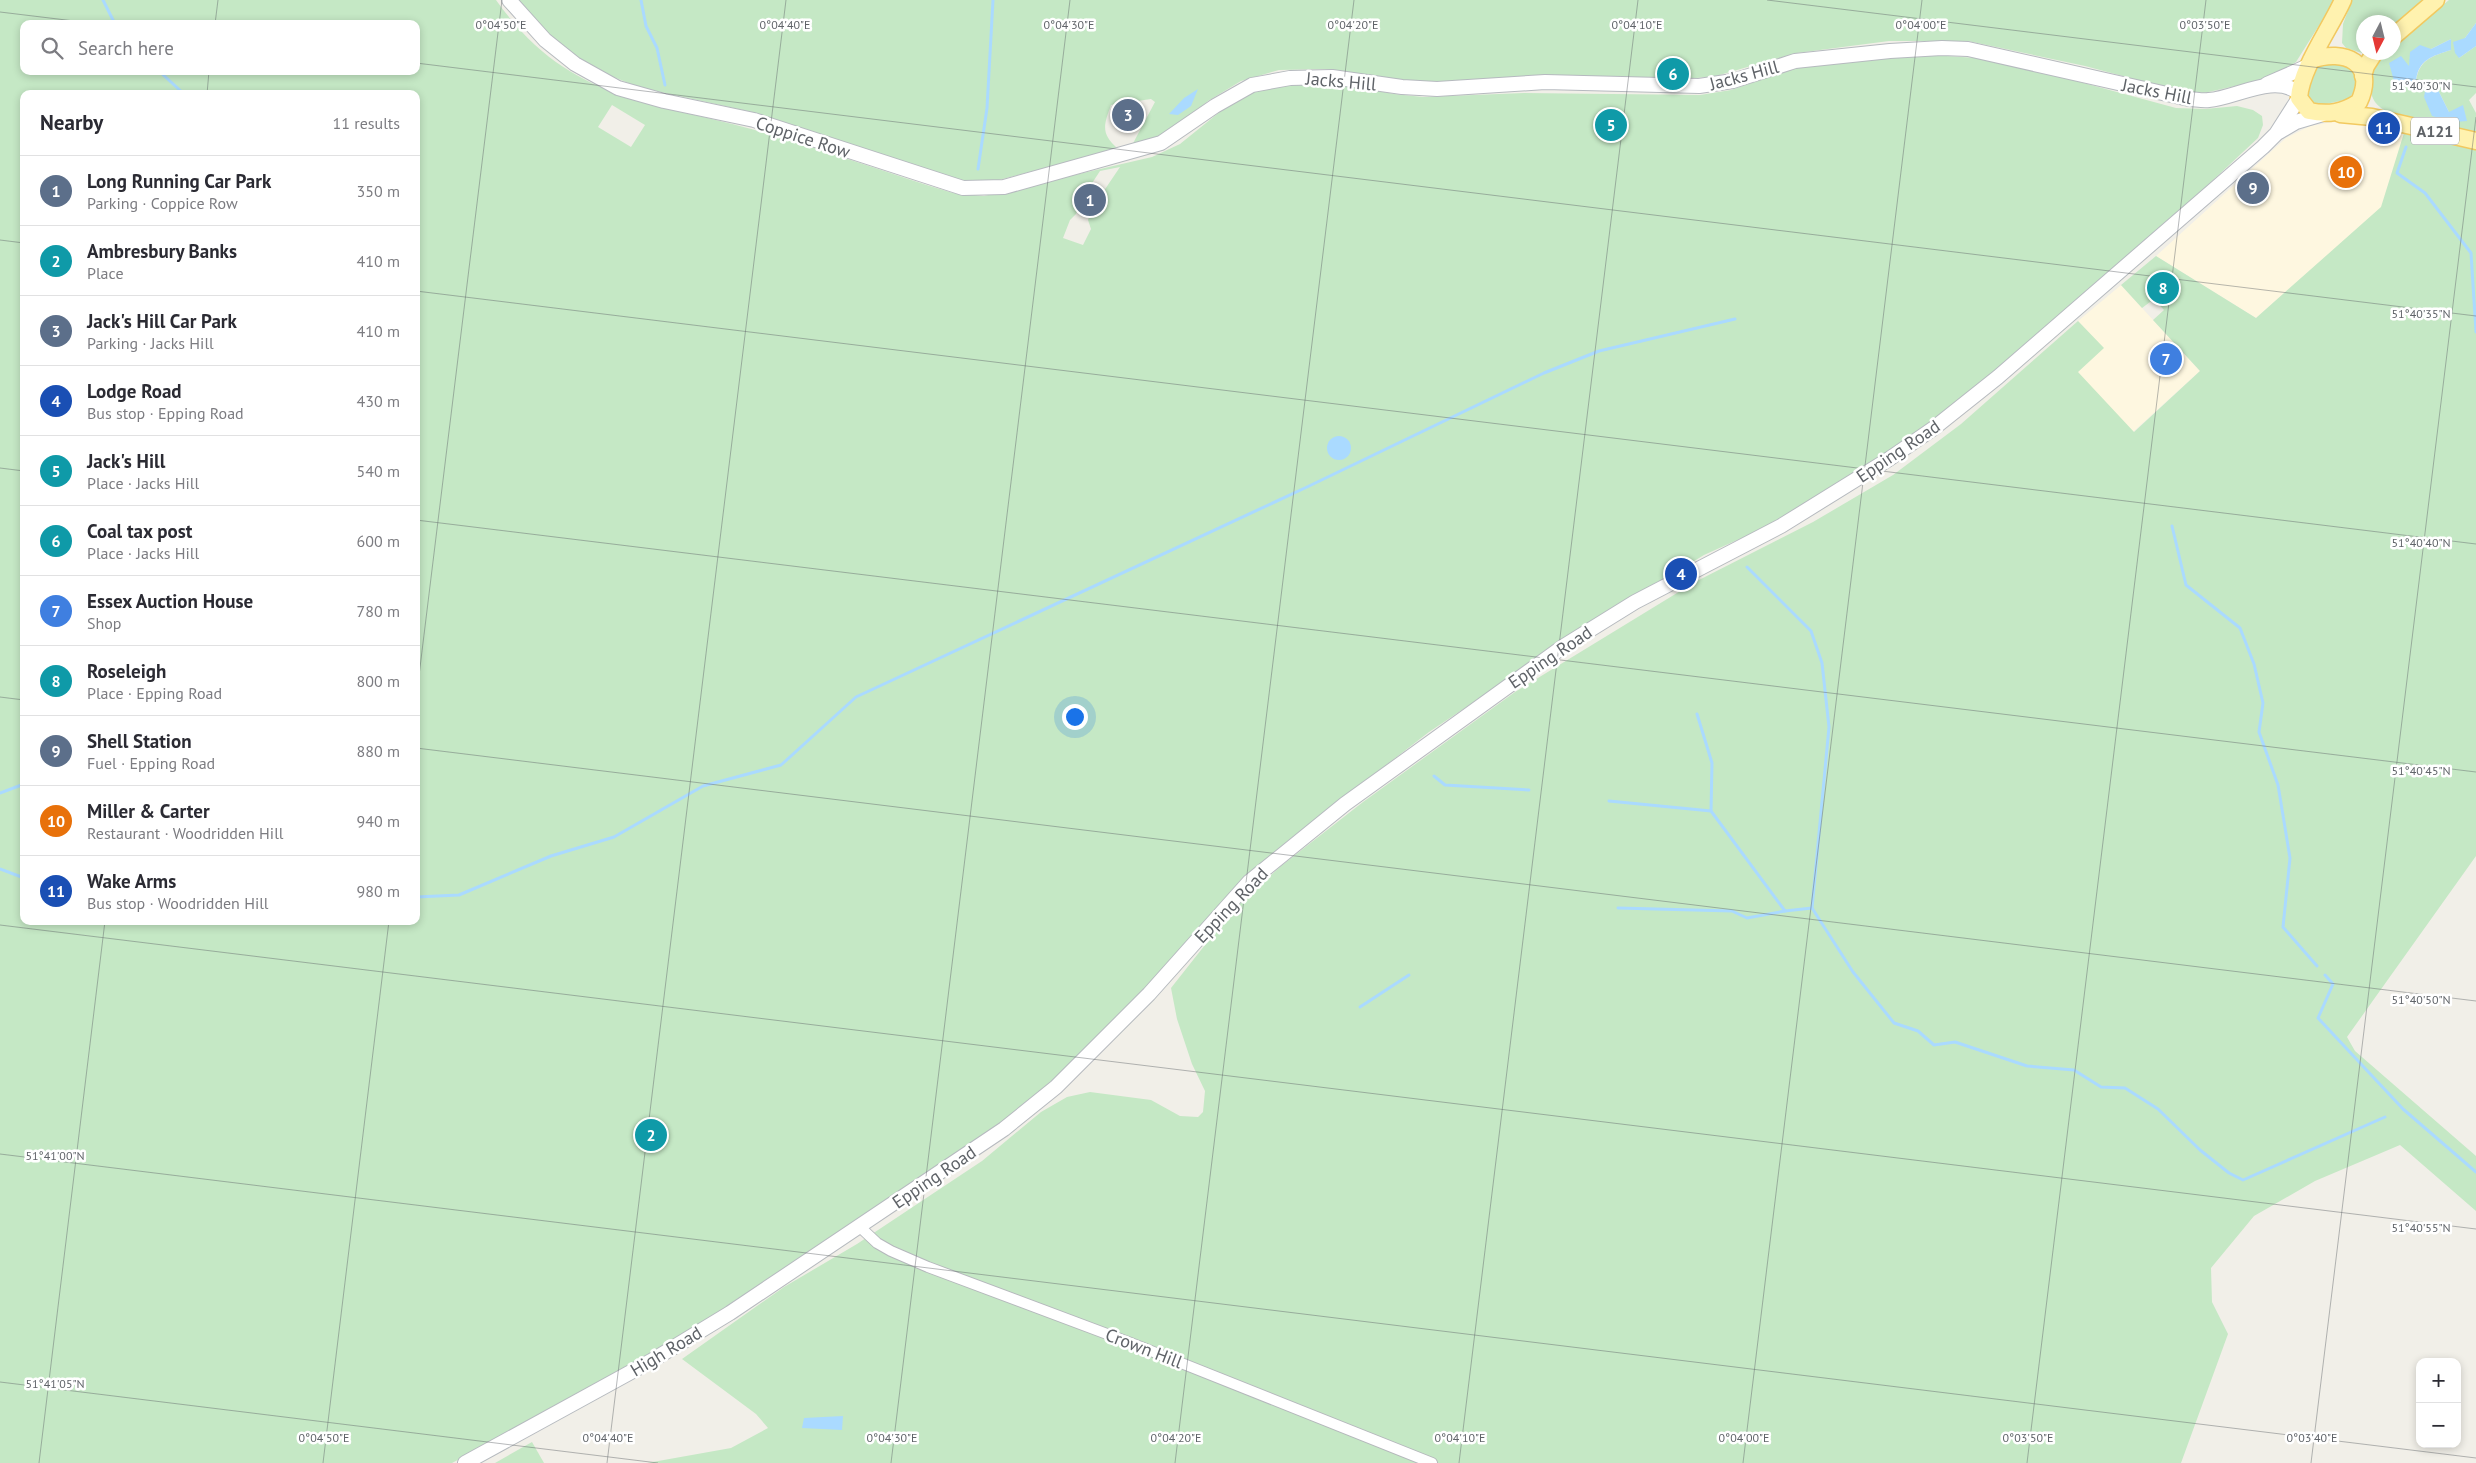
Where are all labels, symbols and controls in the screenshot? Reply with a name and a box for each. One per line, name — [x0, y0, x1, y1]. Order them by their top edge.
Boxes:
north arrow — [2356, 15, 2401, 60]
text: 0°04'50"E — [476, 17, 526, 32]
text: 0°04'40"E — [760, 17, 810, 32]
text: 0°04'30"E — [1044, 17, 1094, 32]
text: 0°04'20"E — [1328, 17, 1378, 32]
text: 0°04'10"E — [1612, 17, 1662, 32]
text: 0°04'00"E — [1896, 17, 1946, 32]
text: 0°03'50"E — [2180, 17, 2230, 32]
search box — [20, 20, 420, 75]
icon: search — [38, 34, 66, 62]
text: Search here — [78, 36, 174, 60]
pin: 6 — [1657, 55, 1689, 93]
street label: Jacks Hill — [1706, 55, 1782, 96]
street label: Jacks Hill — [1304, 66, 1378, 96]
street label: Jacks Hill — [2119, 73, 2195, 109]
text: 51°40'30"N — [2391, 78, 2451, 93]
pin: 3 — [1112, 96, 1144, 134]
pin: 5 — [1595, 106, 1627, 144]
text: Nearby — [40, 109, 103, 136]
pin: 11 — [2368, 109, 2400, 147]
street label: Coppice Row — [753, 111, 854, 163]
text: 11 results — [333, 113, 400, 133]
road number: A121 — [2411, 118, 2459, 144]
pin: 10 — [2330, 153, 2362, 191]
text: Long Running Car Park — [87, 169, 271, 193]
pin: 9 — [2237, 169, 2269, 207]
text: 1 — [51, 181, 61, 201]
text: 350 m — [357, 181, 400, 201]
pin: 1 — [1074, 181, 1106, 219]
text: Parking · Coppice Row — [87, 193, 238, 213]
text: Ambresbury Banks — [87, 239, 237, 263]
text: 2 — [51, 251, 61, 271]
text: 410 m — [357, 251, 400, 271]
text: Place — [87, 263, 124, 283]
pin: 8 — [2147, 269, 2179, 307]
text: 51°40'35"N — [2391, 306, 2451, 321]
text: Jack's Hill Car Park — [87, 309, 237, 333]
text: 3 — [51, 321, 61, 341]
text: 410 m — [357, 321, 400, 341]
text: Parking · Jacks Hill — [87, 333, 214, 353]
pin: 7 — [2150, 340, 2182, 378]
text: Lodge Road — [87, 379, 182, 403]
text: 4 — [51, 391, 61, 411]
text: 430 m — [357, 391, 400, 411]
text: Bus stop · Epping Road — [87, 403, 244, 423]
street label: Epping Road — [1852, 415, 1944, 487]
text: Jack's Hill — [87, 449, 165, 473]
text: 5 — [51, 461, 61, 481]
text: 540 m — [357, 461, 400, 481]
text: Place · Jacks Hill — [87, 473, 199, 493]
text: Coal tax post — [87, 519, 192, 543]
text: 6 — [51, 531, 61, 551]
text: 600 m — [357, 531, 400, 551]
text: 51°40'40"N — [2391, 535, 2451, 550]
text: Place · Jacks Hill — [87, 543, 199, 563]
pin: 4 — [1665, 555, 1697, 593]
text: Essex Auction House — [87, 589, 253, 613]
text: 7 — [51, 601, 61, 621]
text: 780 m — [357, 601, 400, 621]
text: Shop — [87, 613, 121, 633]
street label: Epping Road — [1504, 621, 1596, 693]
text: Roseleigh — [87, 659, 166, 683]
text: 8 — [51, 671, 61, 691]
text: 800 m — [357, 671, 400, 691]
text: Place · Epping Road — [87, 683, 222, 703]
your location — [1062, 704, 1088, 730]
text: Shell Station — [87, 729, 191, 753]
text: 9 — [51, 741, 61, 761]
text: 880 m — [357, 741, 400, 761]
text: Fuel · Epping Road — [87, 753, 215, 773]
text: 51°40'45"N — [2391, 763, 2451, 778]
text: Miller & Carter — [87, 799, 210, 823]
text: 10 — [47, 811, 65, 831]
text: 940 m — [357, 811, 400, 831]
text: Restaurant · Woodridden Hill — [87, 823, 283, 843]
street label: Epping Road — [1189, 862, 1273, 948]
text: Wake Arms — [87, 869, 176, 893]
text: 11 — [47, 881, 65, 901]
text: 980 m — [357, 881, 400, 901]
text: Bus stop · Woodridden Hill — [87, 893, 269, 913]
text: 51°40'50"N — [2391, 992, 2451, 1007]
pin: 2 — [635, 1116, 667, 1154]
street label: Epping Road — [888, 1141, 980, 1213]
text: 51°41'00"N — [25, 1148, 85, 1163]
text: 51°40'55"N — [2391, 1220, 2451, 1235]
street label: High Road — [626, 1321, 706, 1381]
street label: Crown Hill — [1102, 1323, 1187, 1373]
map controls — [2416, 1358, 2461, 1448]
button: + — [2416, 1358, 2461, 1403]
text: 51°41'05"N — [25, 1376, 85, 1391]
button: − — [2416, 1403, 2461, 1448]
text: 0°04'50"E — [299, 1430, 349, 1445]
text: 0°04'40"E — [583, 1430, 633, 1445]
text: 0°04'30"E — [867, 1430, 917, 1445]
text: 0°04'20"E — [1151, 1430, 1201, 1445]
text: 0°04'10"E — [1435, 1430, 1485, 1445]
text: 0°04'00"E — [1719, 1430, 1769, 1445]
text: 0°03'50"E — [2003, 1430, 2053, 1445]
text: 0°03'40"E — [2287, 1430, 2337, 1445]

